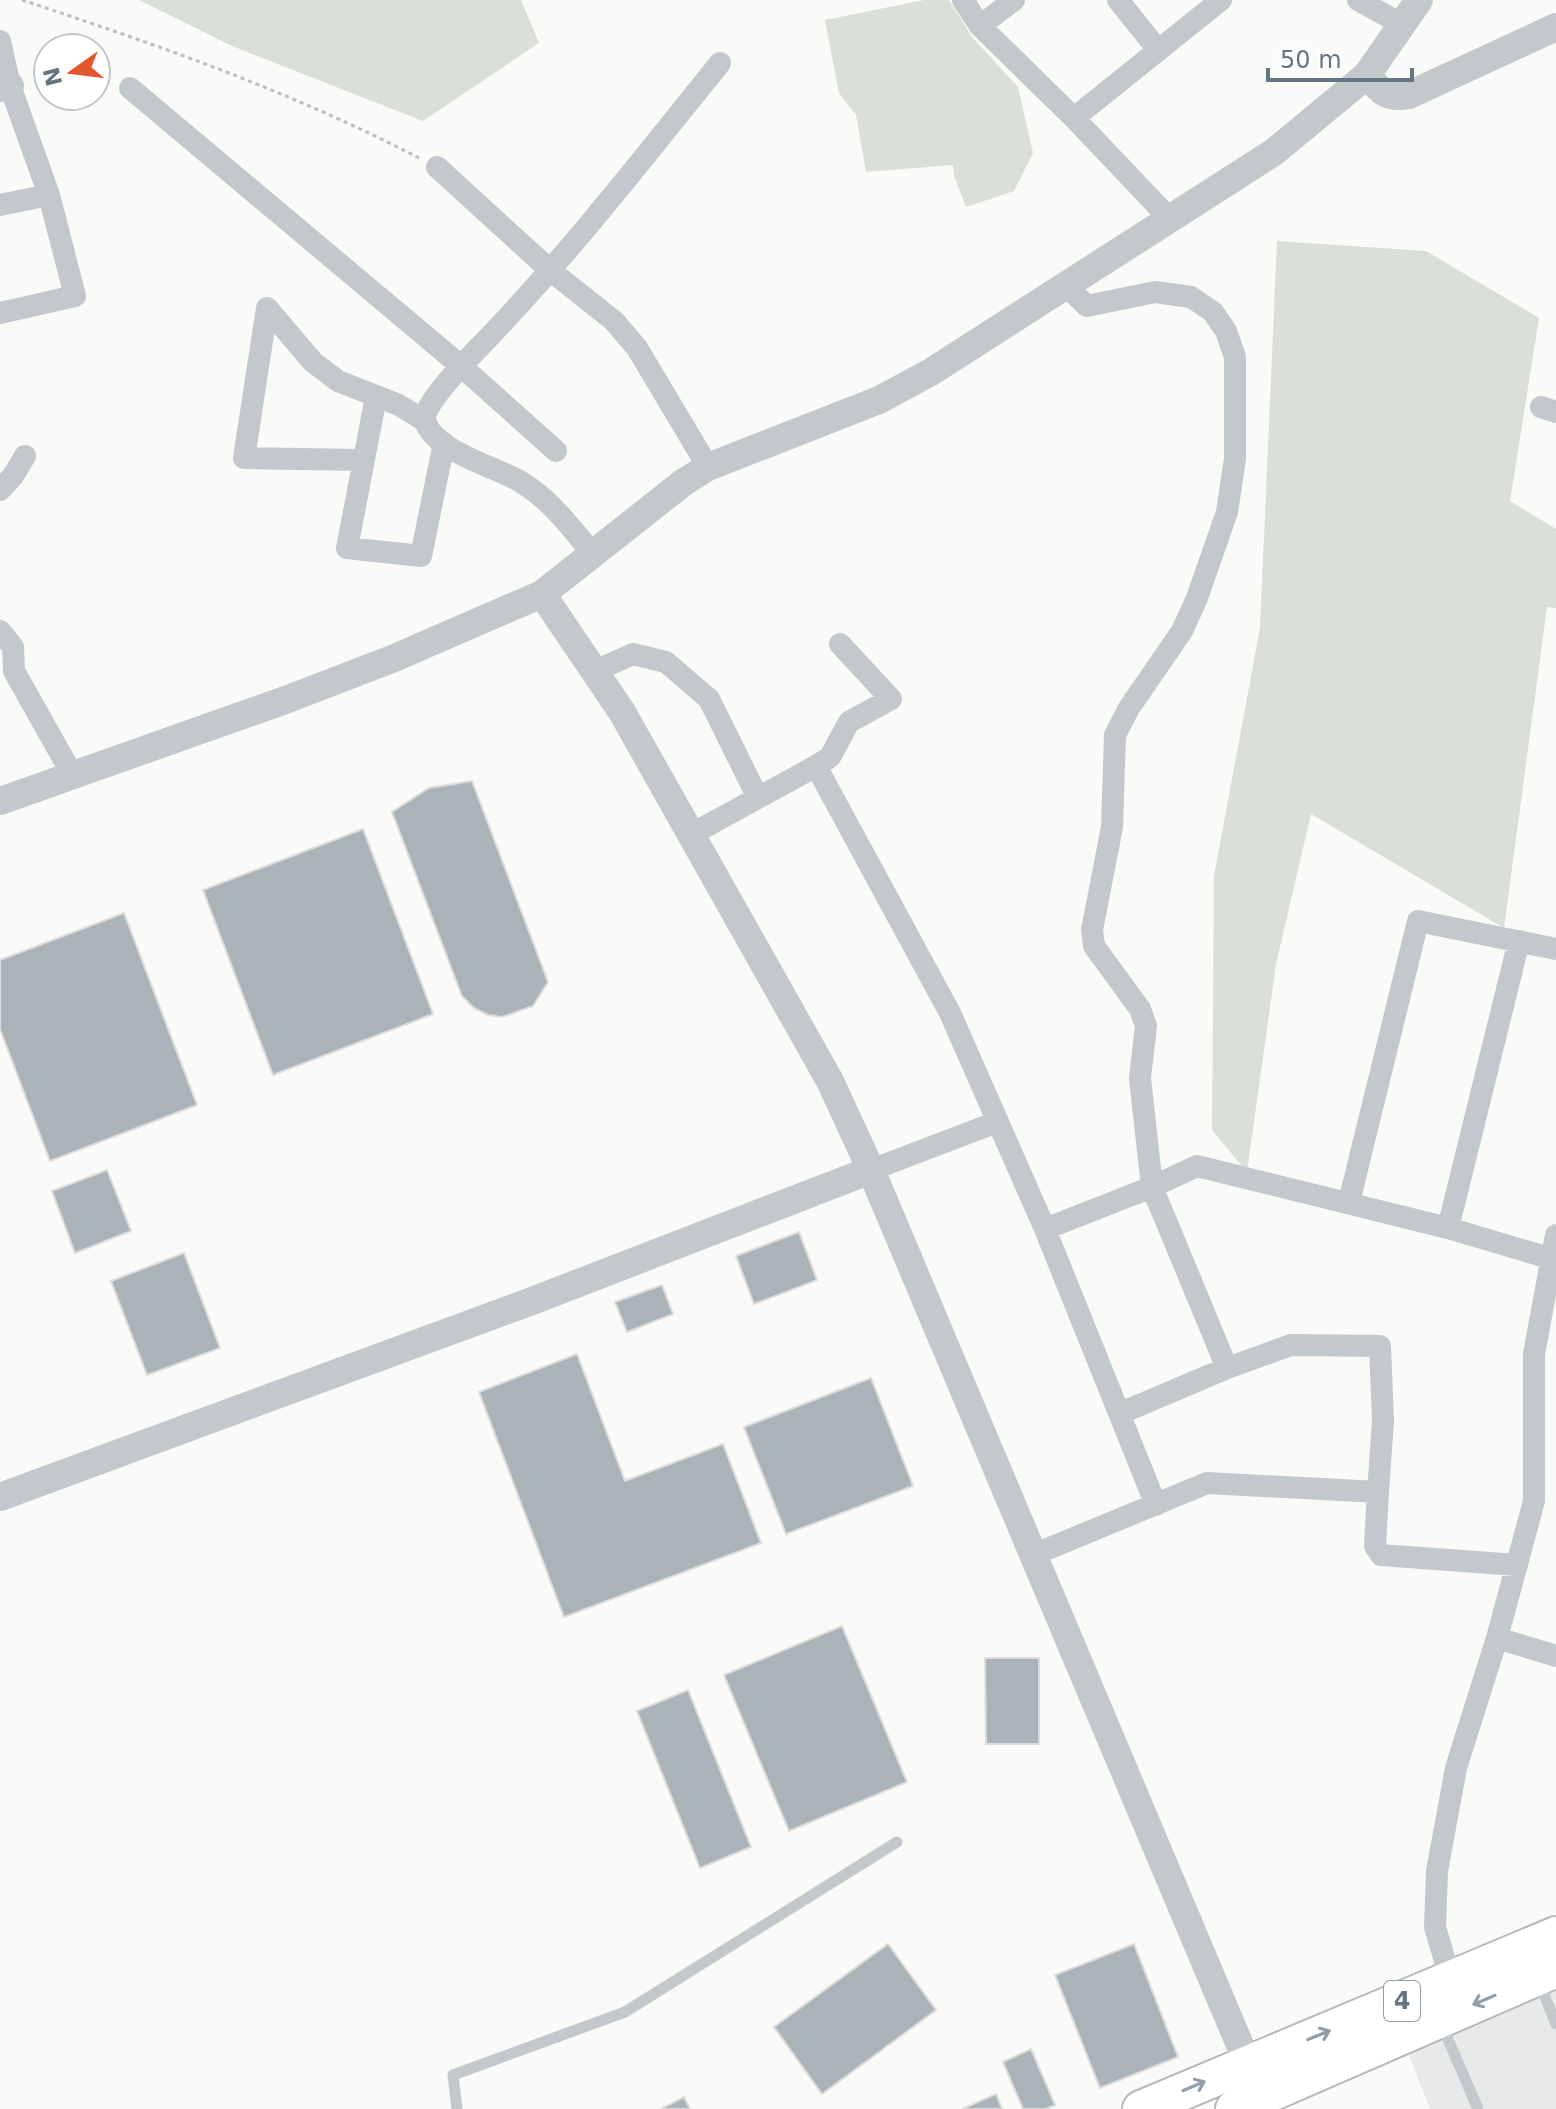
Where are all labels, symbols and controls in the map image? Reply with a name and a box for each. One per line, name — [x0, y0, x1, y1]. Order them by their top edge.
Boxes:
north arrow — [32, 32, 112, 112]
scale bar — [1268, 32, 1412, 82]
text: 50 m — [1280, 46, 1342, 74]
text: N — [39, 65, 67, 89]
road number: 4 — [1384, 1981, 1420, 2021]
one-way arrow — [1472, 1993, 1497, 2008]
one-way arrow — [1306, 2026, 1331, 2041]
one-way arrow — [1181, 2078, 1206, 2093]

